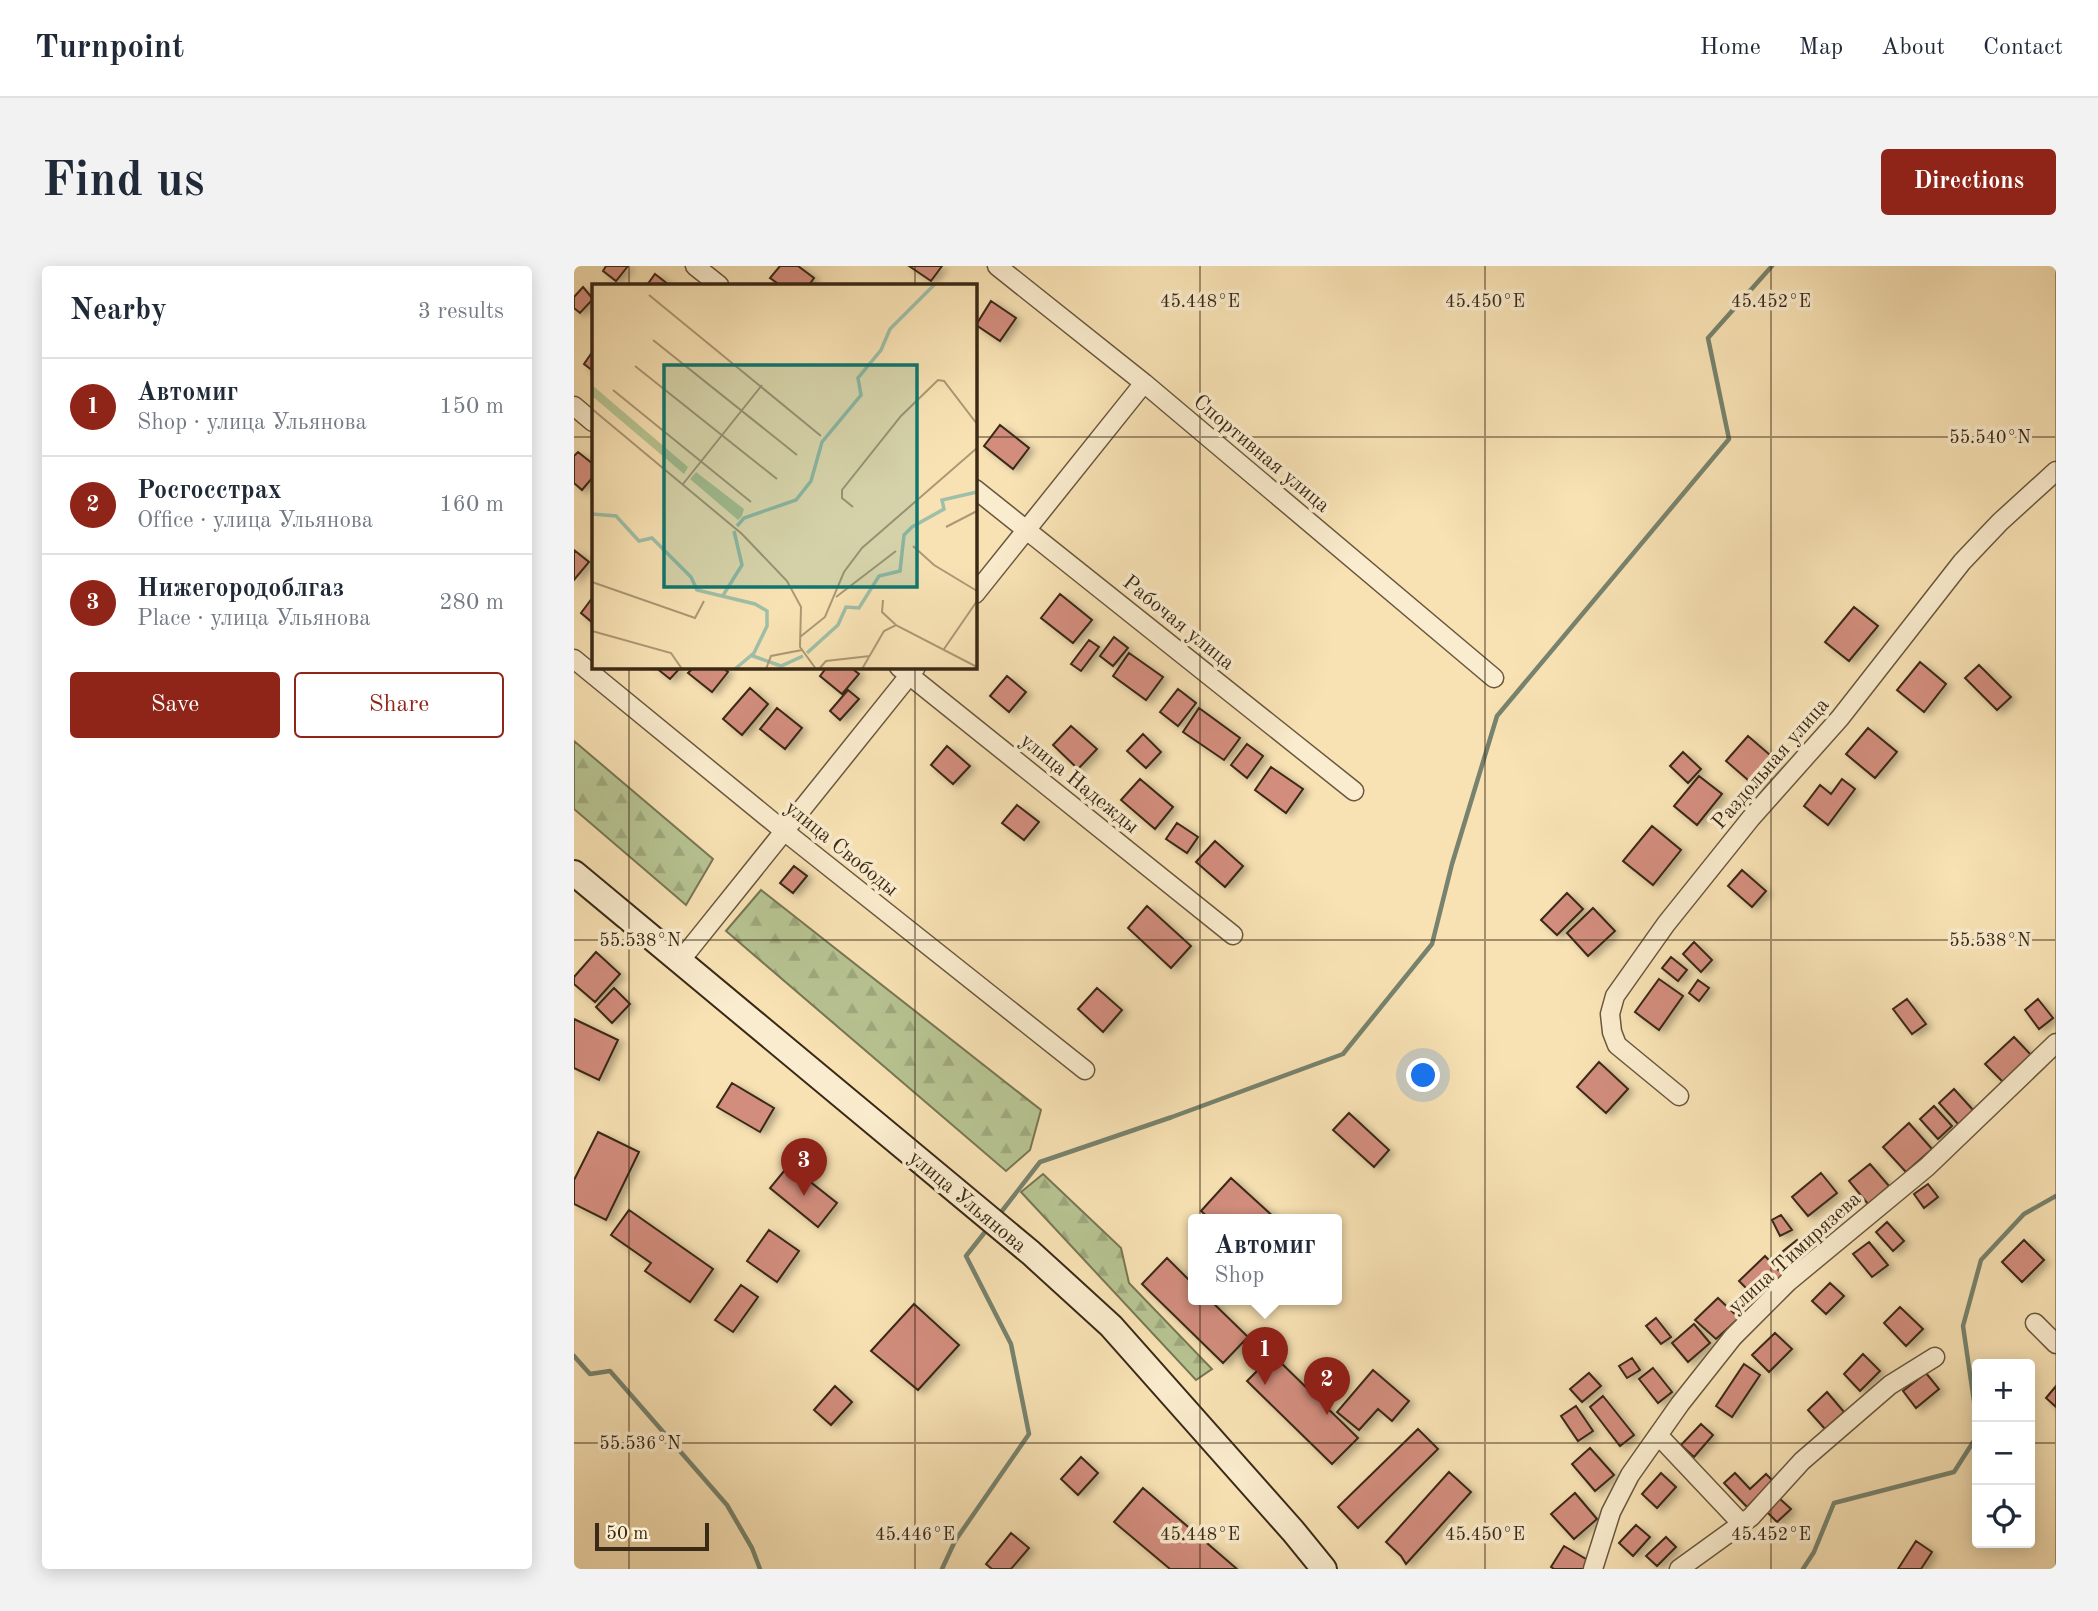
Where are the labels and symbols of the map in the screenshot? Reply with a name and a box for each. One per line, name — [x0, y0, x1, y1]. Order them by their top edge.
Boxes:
inset map — [592, 284, 976, 668]
text: 45.448°E — [1160, 293, 1240, 311]
text: 45.450°E — [1445, 293, 1525, 311]
text: 45.452°E — [1731, 293, 1811, 311]
street label: Спортивная улица — [1189, 391, 1333, 517]
text: 55.540°N — [1949, 429, 2031, 447]
street label: Рабочая улица — [1118, 572, 1238, 674]
street label: Раздольная улица — [1709, 694, 1834, 834]
street label: улица Надежды — [1016, 730, 1142, 838]
street label: улица Свободы — [781, 797, 902, 901]
text: 55.538°N — [599, 932, 681, 950]
text: 55.538°N — [1949, 932, 2031, 950]
your location — [1406, 1058, 1440, 1092]
pin: 3 — [781, 1138, 827, 1196]
street label: улица Ульянова — [904, 1147, 1030, 1257]
street label: улица Тимирязева — [1725, 1188, 1865, 1318]
pin: 1 — [1242, 1327, 1288, 1385]
pin: 2 — [1304, 1357, 1350, 1415]
text: 55.536°N — [599, 1435, 681, 1453]
scale bar — [595, 1520, 709, 1552]
text: 45.446°E — [875, 1526, 955, 1544]
text: 45.448°E — [1160, 1526, 1240, 1544]
text: 45.450°E — [1445, 1526, 1525, 1544]
text: 45.452°E — [1731, 1526, 1811, 1544]

